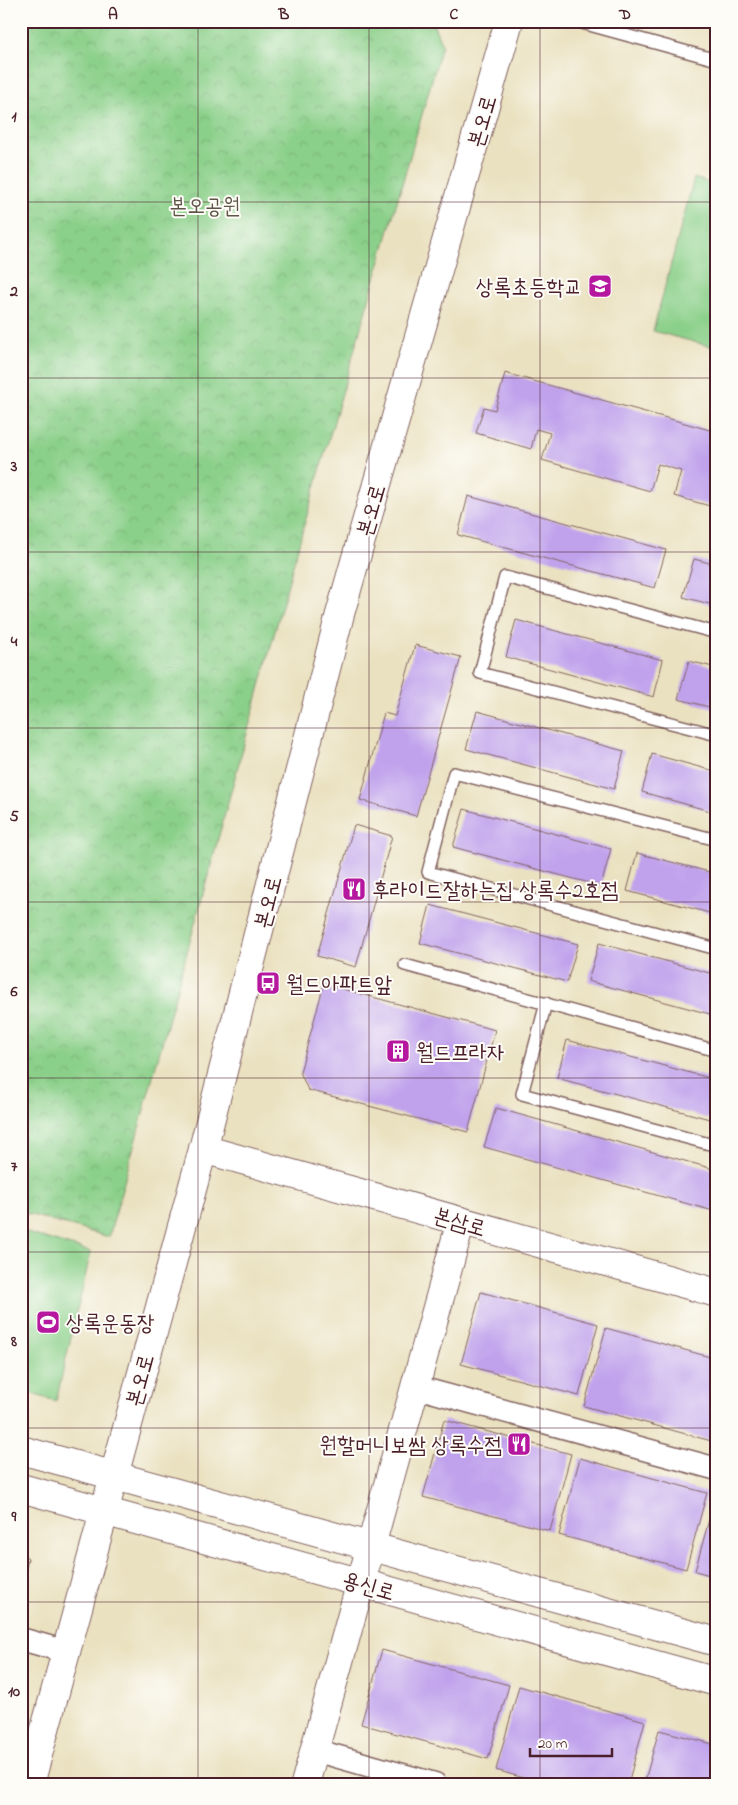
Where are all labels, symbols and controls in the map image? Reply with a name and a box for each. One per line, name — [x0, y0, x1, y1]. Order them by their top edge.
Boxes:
text: A — [108, 3, 118, 27]
text: B — [278, 3, 290, 27]
text: C — [450, 3, 459, 27]
text: D — [618, 3, 631, 27]
street label: 본오로 — [461, 92, 507, 152]
text: 1 — [11, 105, 17, 129]
park label: 본오공원 — [170, 192, 240, 224]
place label: 상록초등학교 — [476, 273, 582, 305]
school or university icon: 상록초등학교 — [587, 273, 613, 299]
text: 2 — [9, 280, 18, 304]
text: 3 — [10, 455, 18, 479]
street label: 본오로 — [350, 481, 396, 541]
text: 4 — [10, 630, 18, 654]
text: 5 — [9, 805, 19, 829]
street label: 본오로 — [248, 873, 292, 932]
restaurant icon: 후라이드잘하는집 상록수2호점 — [341, 876, 367, 902]
place label: 후라이드잘하는집 상록수2호점 — [372, 876, 619, 908]
bus stop icon: 월드아파트앞 — [255, 970, 281, 996]
place label: 월드아파트앞 — [286, 970, 393, 1002]
text: 6 — [9, 980, 18, 1004]
building icon: 월드프라자 — [385, 1038, 411, 1064]
place label: 월드프라자 — [416, 1038, 505, 1070]
text: 7 — [11, 1155, 18, 1179]
street label: 본삼로 — [429, 1201, 489, 1247]
sports icon: 상록운동장 — [35, 1309, 61, 1335]
place label: 상록운동장 — [66, 1309, 155, 1341]
text: 8 — [10, 1330, 17, 1354]
street label: 본오로 — [120, 1351, 164, 1411]
place label: 원할머니보쌈 상록수점 — [319, 1431, 502, 1463]
restaurant icon: 원할머니보쌈 상록수점 — [506, 1431, 532, 1457]
text: 9 — [11, 1505, 17, 1529]
street label: 용신로 — [338, 1565, 398, 1611]
text: 10 — [8, 1680, 20, 1704]
scale bar — [530, 1725, 613, 1757]
text: 20 m — [538, 1733, 568, 1755]

